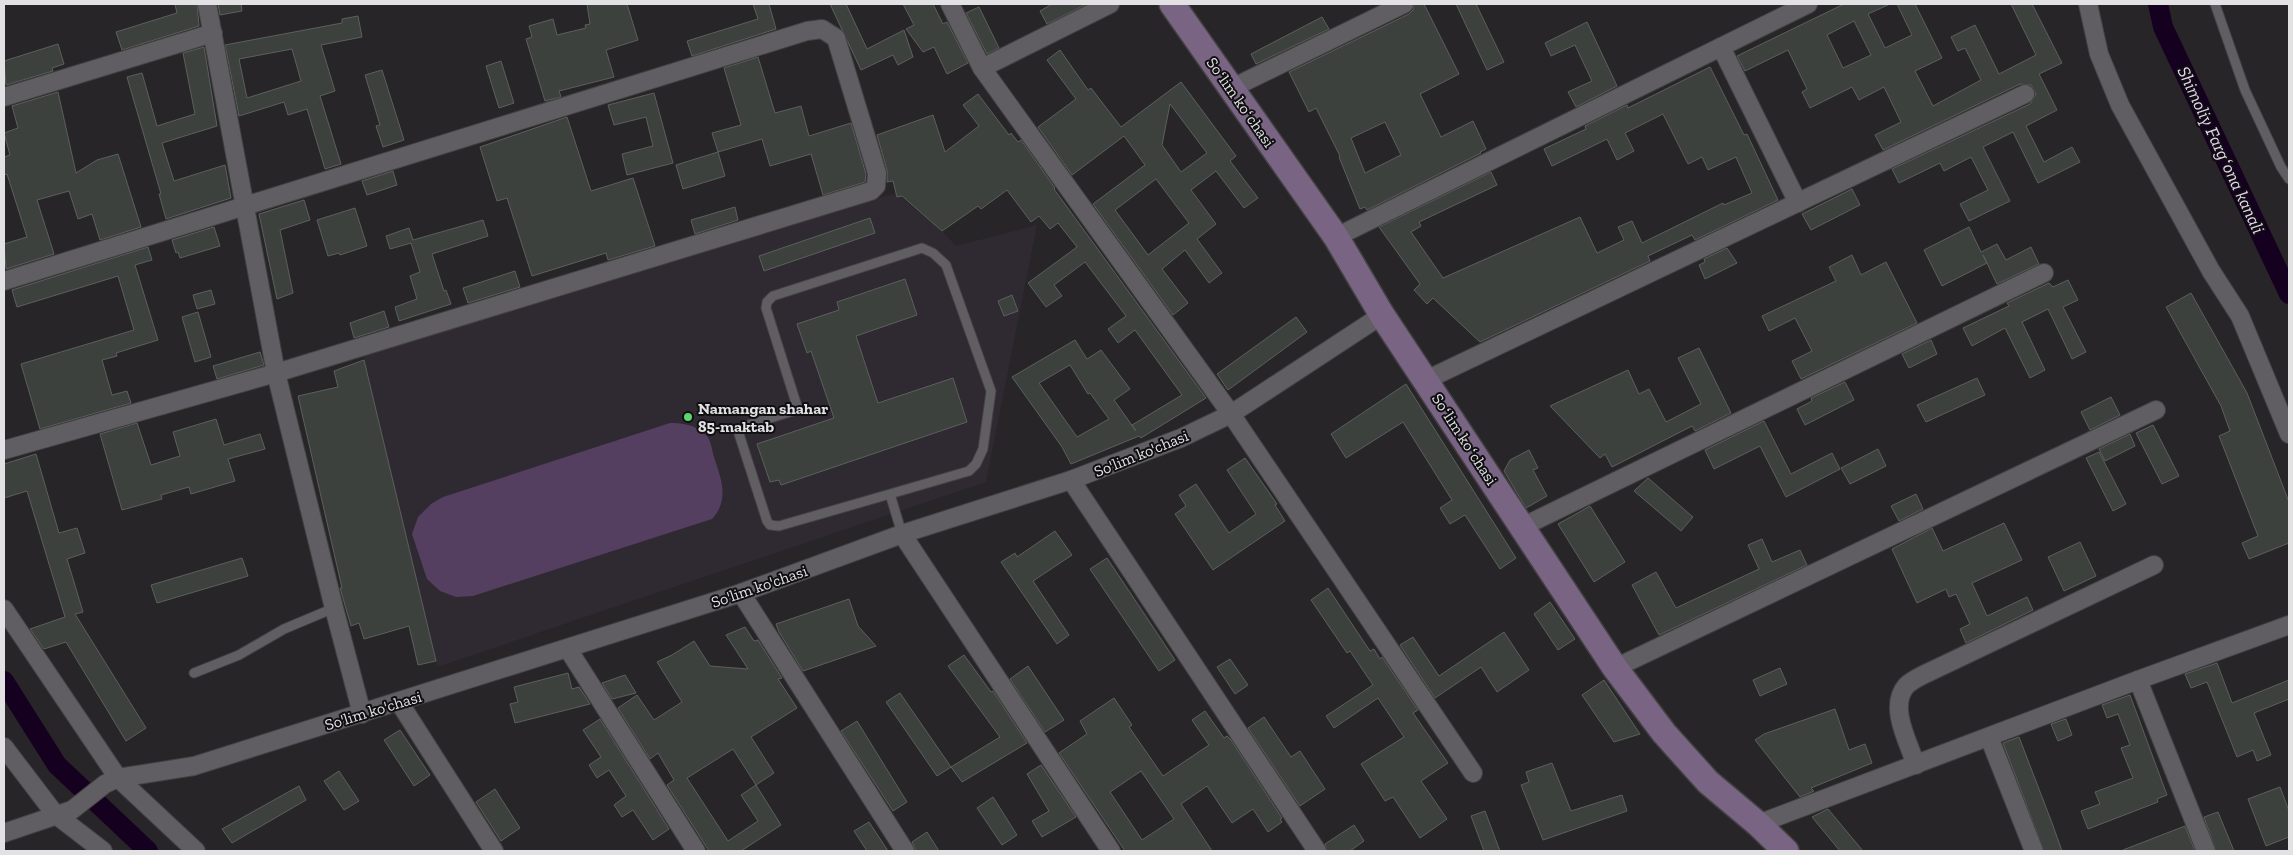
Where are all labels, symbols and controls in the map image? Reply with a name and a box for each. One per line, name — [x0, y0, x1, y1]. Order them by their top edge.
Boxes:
street label: Soʻlim koʻchasi — [1203, 54, 1279, 151]
water label: Shimoliy Fargʻona kanali — [2173, 63, 2269, 237]
street label: Soʻlim koʻchasi — [1428, 390, 1502, 489]
place label: Namangan shahar 85-maktab — [698, 399, 828, 436]
marker: Namangan shahar 85-maktab — [682, 411, 694, 423]
street label: So'lim ko'chasi — [1091, 426, 1192, 481]
street label: So'lim ko'chasi — [709, 561, 810, 612]
street label: So'lim ko'chasi — [322, 687, 424, 734]

